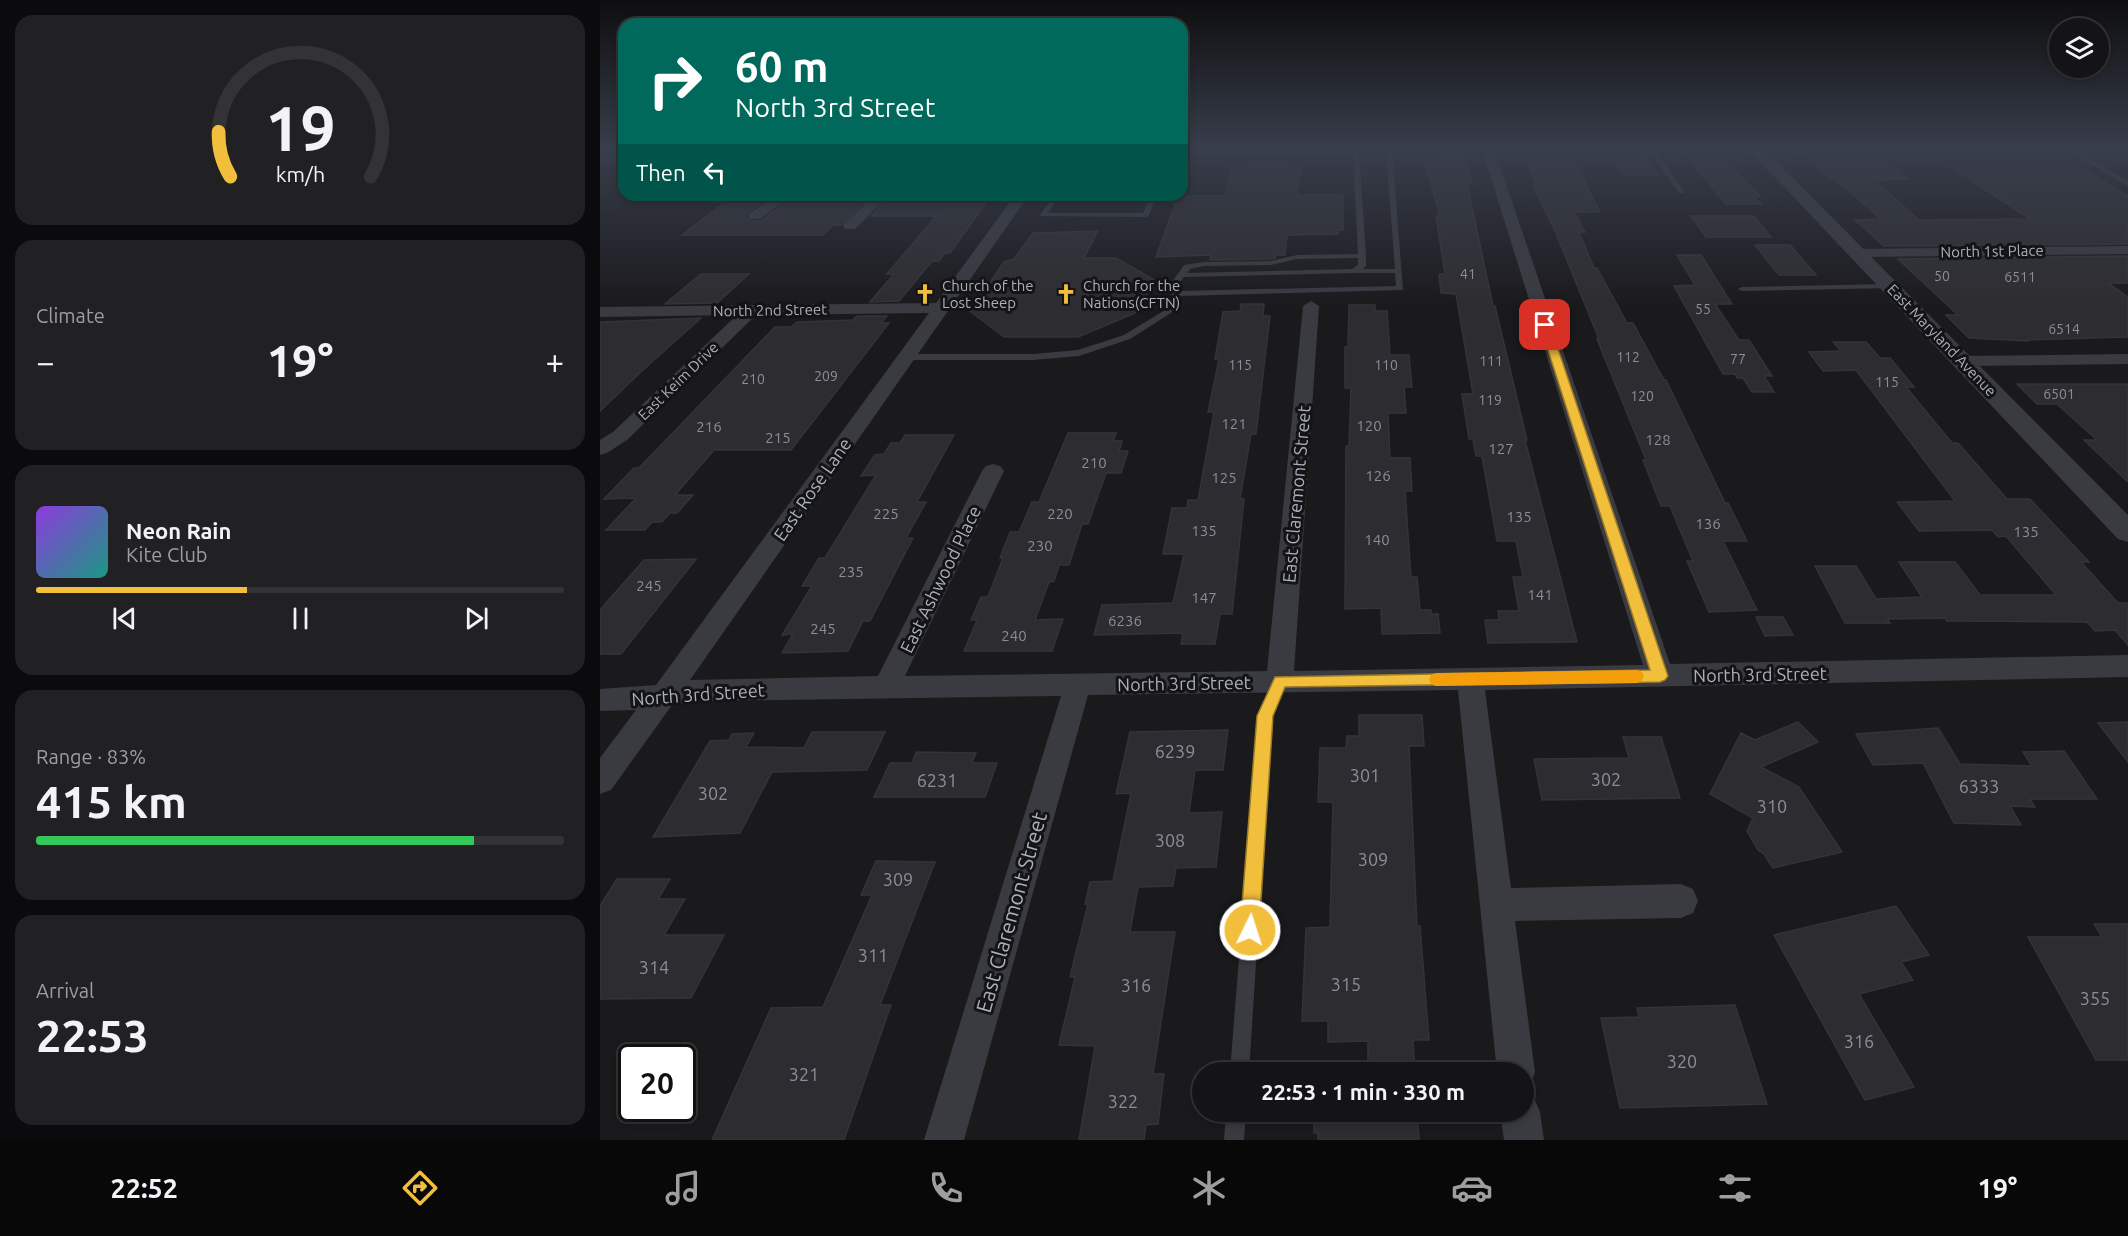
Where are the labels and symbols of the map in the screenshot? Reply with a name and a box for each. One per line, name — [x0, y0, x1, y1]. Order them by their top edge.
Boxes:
street label: North 1st Place — [1940, 242, 2044, 260]
house number: 41 — [1460, 266, 1476, 282]
house number: 50 — [1934, 268, 1950, 284]
house number: 6511 — [2004, 269, 2036, 285]
place label: Church of the Lost Sheep — [942, 277, 1034, 311]
place label: Church for the Nations(CFTN) — [1083, 277, 1180, 311]
street label: East Maryland Avenue — [1884, 281, 2000, 399]
church icon: Church of the Lost Sheep — [913, 282, 937, 306]
church icon: Church for the Nations(CFTN) — [1054, 282, 1078, 306]
pin — [1519, 299, 1570, 350]
street label: North 2nd Street — [713, 301, 827, 319]
house number: 55 — [1695, 301, 1711, 317]
house number: 6514 — [2048, 321, 2080, 337]
street label: East Keim Drive — [634, 339, 722, 423]
house number: 112 — [1616, 349, 1640, 365]
house number: 77 — [1730, 351, 1746, 367]
house number: 111 — [1479, 353, 1503, 369]
house number: 115 — [1228, 357, 1252, 373]
house number: 110 — [1374, 357, 1398, 373]
house number: 209 — [814, 368, 838, 384]
house number: 210 — [741, 371, 765, 387]
house number: 115 — [1875, 374, 1899, 390]
house number: 6501 — [2043, 386, 2075, 402]
house number: 120 — [1630, 388, 1654, 404]
house number: 119 — [1478, 392, 1502, 408]
street label: East Claremont Street — [1278, 405, 1314, 583]
house number: 121 — [1221, 415, 1247, 432]
house number: 120 — [1356, 417, 1382, 434]
house number: 216 — [696, 418, 722, 435]
house number: 215 — [765, 429, 791, 446]
house number: 128 — [1645, 431, 1671, 448]
street label: East Rose Lane — [769, 434, 855, 544]
house number: 127 — [1488, 440, 1514, 457]
house number: 210 — [1081, 454, 1107, 471]
house number: 126 — [1365, 467, 1391, 484]
house number: 125 — [1211, 469, 1237, 486]
street label: East Ashwood Place — [896, 502, 984, 656]
house number: 225 — [873, 505, 899, 522]
house number: 220 — [1047, 505, 1073, 522]
house number: 135 — [1506, 508, 1532, 525]
house number: 136 — [1695, 515, 1721, 532]
house number: 135 — [1191, 522, 1217, 539]
house number: 135 — [2013, 523, 2039, 540]
house number: 140 — [1364, 531, 1390, 548]
house number: 230 — [1027, 537, 1053, 554]
house number: 235 — [838, 563, 864, 580]
house number: 245 — [636, 577, 662, 594]
house number: 141 — [1527, 586, 1553, 603]
house number: 147 — [1191, 589, 1217, 606]
house number: 6236 — [1108, 612, 1142, 629]
house number: 245 — [810, 620, 836, 637]
house number: 240 — [1001, 627, 1027, 644]
street label: North 3rd Street — [1693, 663, 1827, 685]
street label: North 3rd Street — [1117, 672, 1251, 694]
street label: North 3rd Street — [631, 679, 765, 709]
house number: 6239 — [1155, 741, 1195, 761]
house number: 301 — [1350, 765, 1380, 785]
house number: 302 — [1591, 769, 1621, 789]
house number: 6231 — [917, 770, 957, 790]
house number: 6333 — [1959, 776, 1999, 796]
house number: 302 — [698, 783, 728, 803]
house number: 310 — [1757, 796, 1787, 816]
street label: East Claremont Street — [971, 809, 1051, 1015]
house number: 308 — [1155, 830, 1185, 850]
house number: 309 — [1358, 849, 1388, 869]
house number: 309 — [883, 869, 913, 889]
position arrow — [1218, 898, 1282, 962]
house number: 311 — [858, 945, 888, 965]
house number: 314 — [639, 957, 669, 977]
house number: 315 — [1331, 974, 1361, 994]
house number: 316 — [1121, 975, 1151, 995]
house number: 355 — [2080, 988, 2110, 1008]
house number: 316 — [1844, 1031, 1874, 1051]
speed limit sign: 20 — [618, 1044, 696, 1122]
house number: 320 — [1667, 1051, 1697, 1071]
house number: 321 — [789, 1064, 819, 1084]
house number: 322 — [1108, 1091, 1138, 1111]

